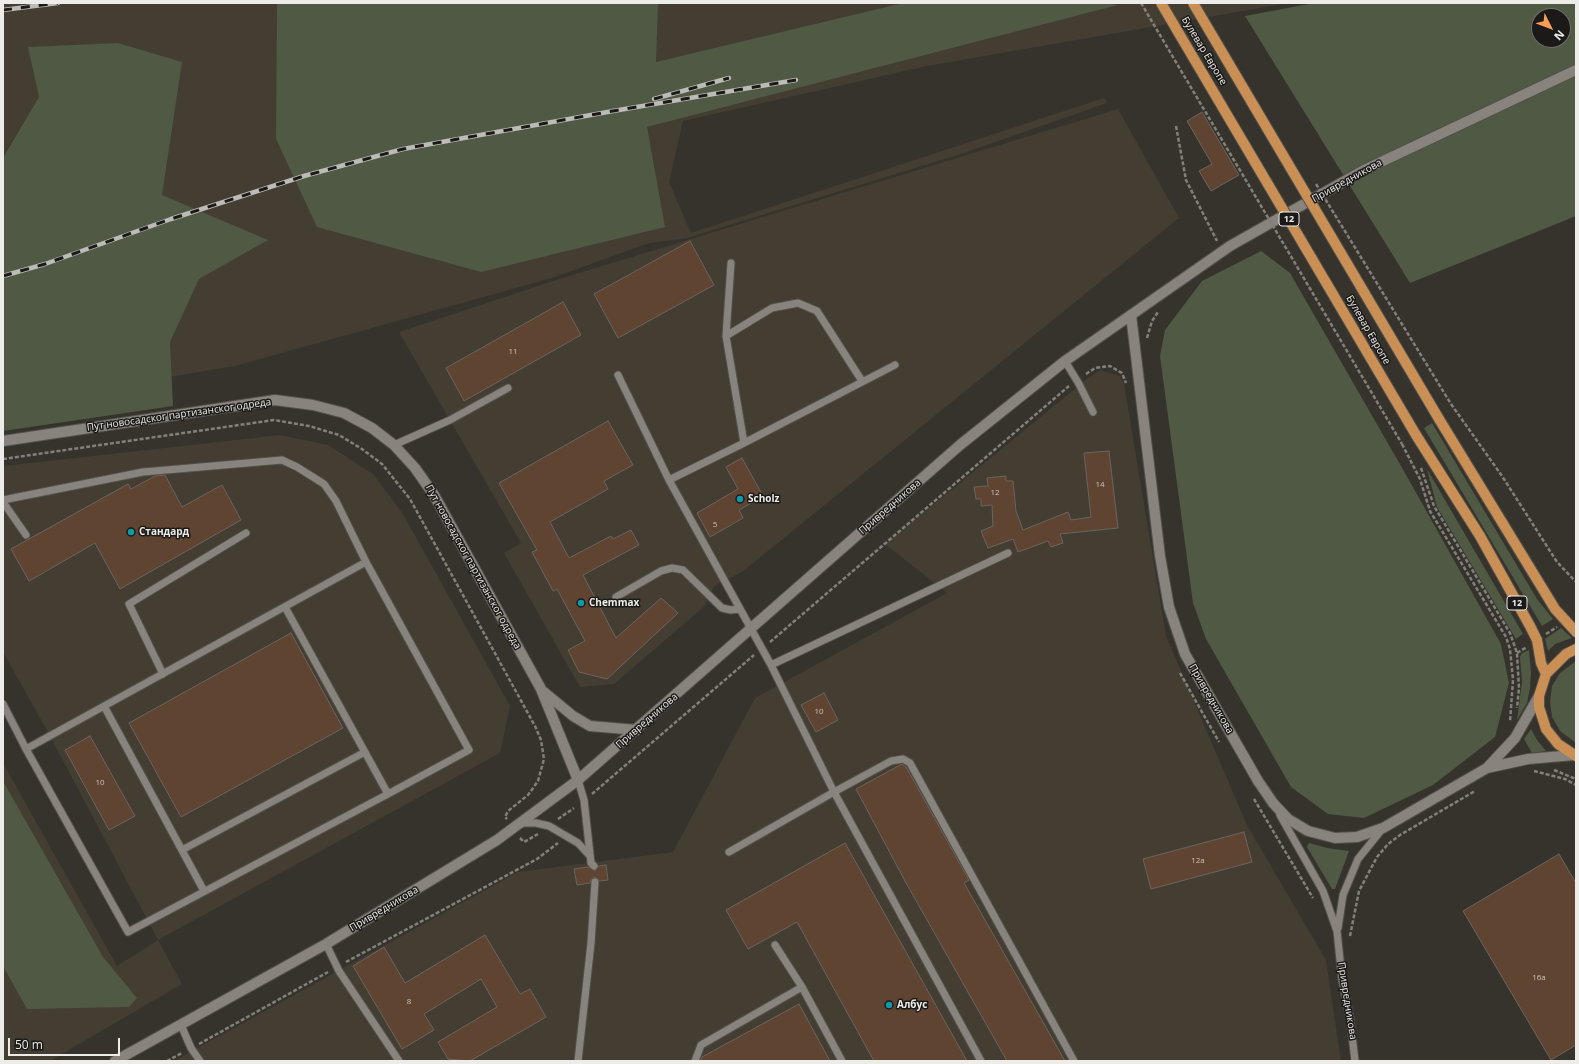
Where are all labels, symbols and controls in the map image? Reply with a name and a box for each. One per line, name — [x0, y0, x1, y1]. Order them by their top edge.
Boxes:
north arrow — [1531, 8, 1571, 48]
street label: Булевар Европе — [1179, 15, 1229, 87]
text: N — [1551, 27, 1568, 44]
street label: Привредникова — [1310, 157, 1384, 205]
road number: 12 — [1279, 212, 1299, 226]
street label: Булевар Европе — [1343, 293, 1393, 367]
house number: 11 — [508, 347, 518, 357]
street label: Пут новосадског партизанског одреда — [86, 396, 272, 434]
street label: Привредникова — [857, 477, 923, 537]
house number: 14 — [1095, 480, 1105, 490]
street label: Пут новосадског партизанског одреда — [423, 483, 523, 651]
house number: 12 — [990, 488, 1000, 498]
place label: Scholz — [748, 493, 779, 505]
marker: Scholz — [735, 494, 745, 504]
house number: 5 — [713, 520, 717, 530]
place label: Стандард — [139, 526, 189, 538]
marker: Стандард — [126, 527, 136, 537]
road number: 12 — [1507, 596, 1527, 610]
place label: Chemmax — [589, 597, 639, 609]
marker: Chemmax — [576, 598, 586, 608]
street label: Привредникова — [1186, 662, 1236, 736]
street label: Привредникова — [614, 691, 680, 751]
house number: 10 — [814, 707, 824, 717]
house number: 10 — [95, 778, 105, 788]
house number: 12a — [1191, 856, 1205, 866]
street label: Привредникова — [347, 884, 421, 934]
street label: Привредникова — [1335, 961, 1359, 1041]
house number: 16a — [1532, 973, 1546, 983]
house number: 8 — [407, 997, 411, 1007]
place label: Албус — [897, 999, 927, 1011]
marker: Албус — [884, 1000, 894, 1010]
scale bar — [10, 1030, 122, 1056]
text: 50 m — [15, 1036, 43, 1053]

